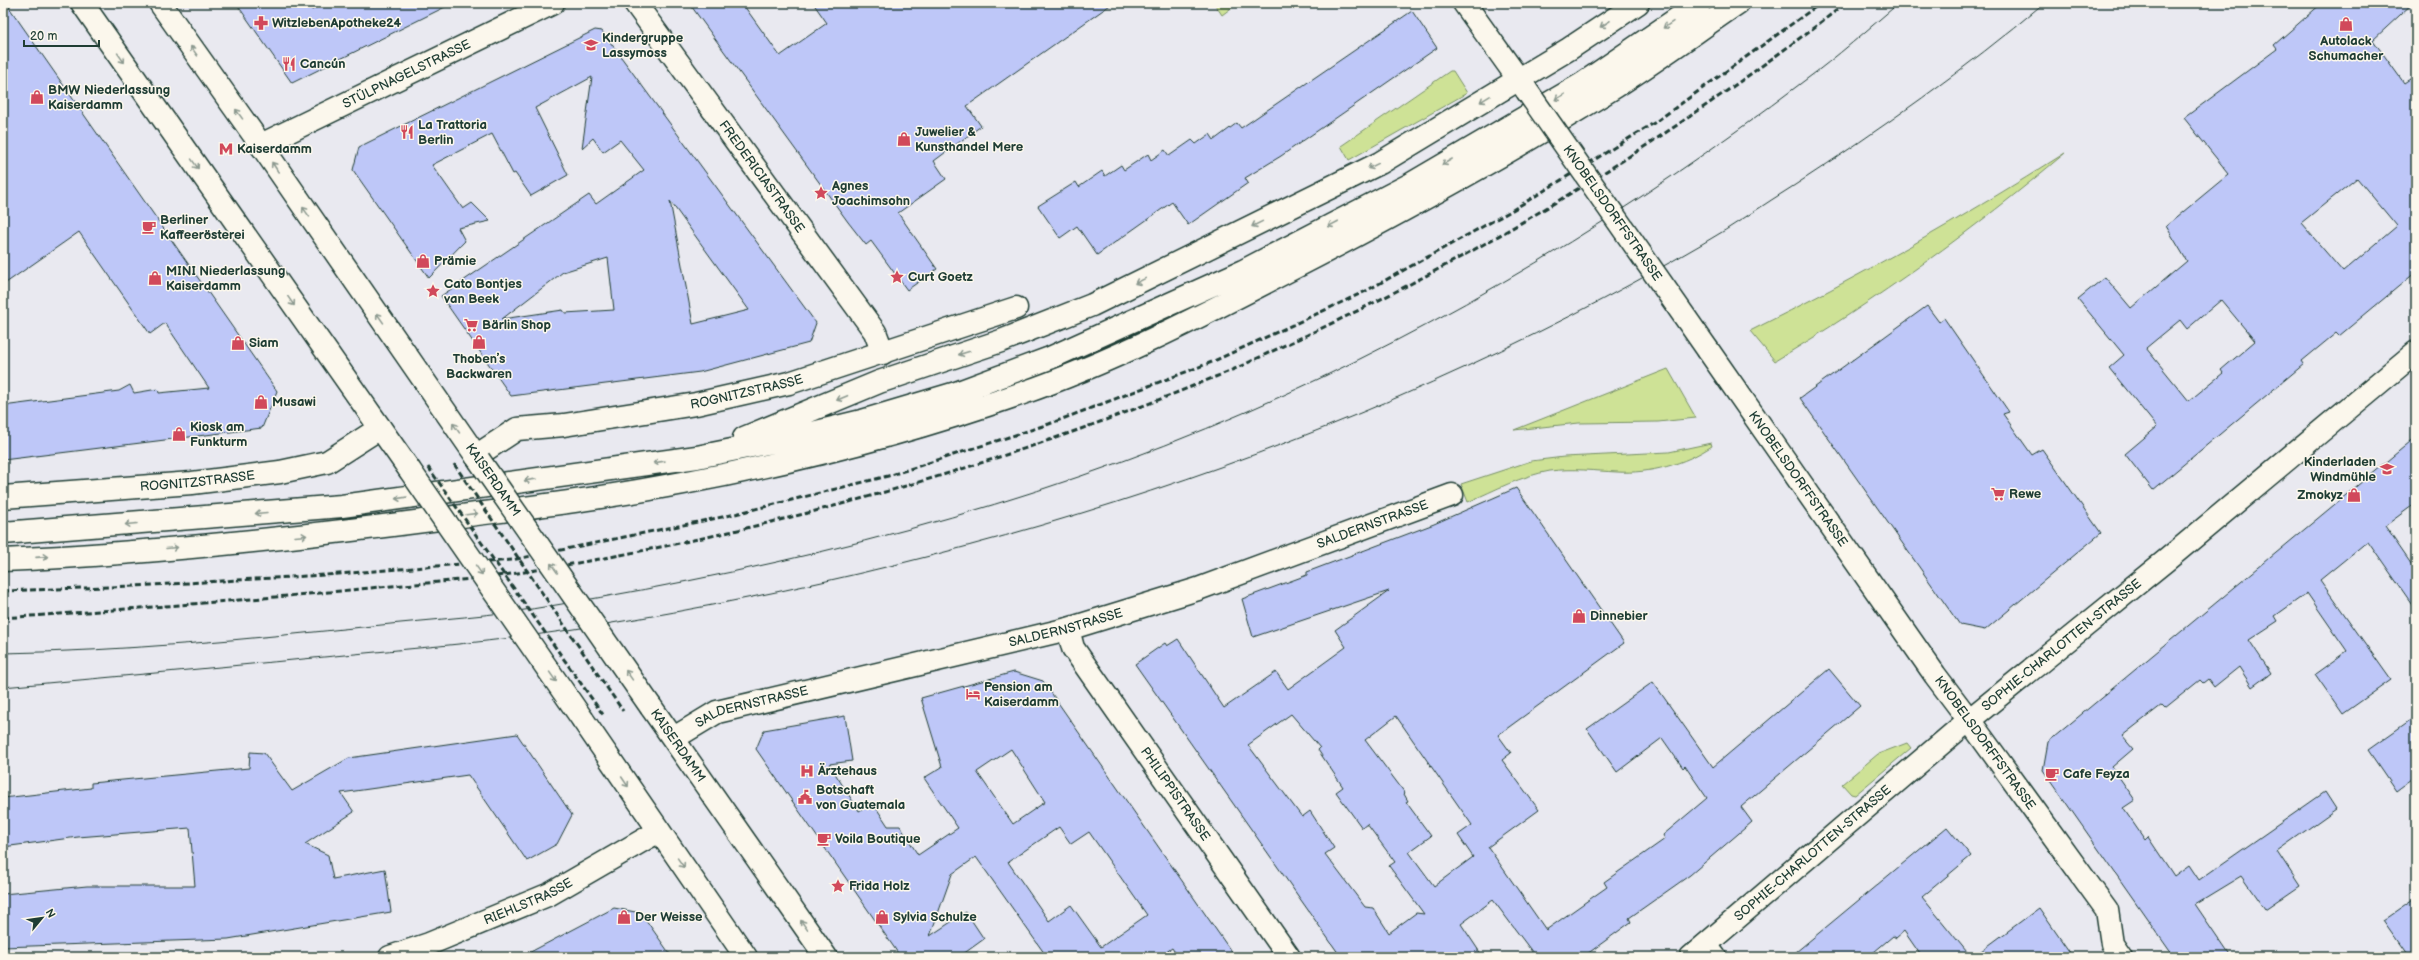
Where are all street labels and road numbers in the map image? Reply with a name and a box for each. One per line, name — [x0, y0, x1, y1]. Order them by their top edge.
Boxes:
street label: STÜLPNAGELSTRASSE — [340, 36, 474, 112]
street label: FREDERICIASTRASSE — [715, 117, 808, 236]
street label: KNOBELSDORFFSTRASSE — [1559, 142, 1666, 284]
street label: ROGNITZSTRASSE — [689, 371, 806, 413]
street label: KNOBELSDORFFSTRASSE — [1745, 408, 1851, 550]
street label: KAISERDAMM — [462, 440, 524, 520]
street label: ROGNITZSTRASSE — [139, 467, 256, 495]
street label: SALDERNSTRASSE — [1315, 496, 1431, 552]
street label: SOPHIE-CHARLOTTEN-STRASSE — [1978, 575, 2145, 715]
street label: SALDERNSTRASSE — [1007, 605, 1125, 651]
street label: KNOBELSDORFFSTRASSE — [1931, 673, 2039, 813]
street label: SALDERNSTRASSE — [692, 683, 810, 731]
street label: KAISERDAMM — [647, 706, 709, 785]
street label: PHILIPPISTRASSE — [1137, 744, 1214, 844]
street label: SOPHIE-CHARLOTTEN-STRASSE — [1731, 782, 1895, 924]
street label: RIEHLSTRASSE — [481, 874, 576, 928]

